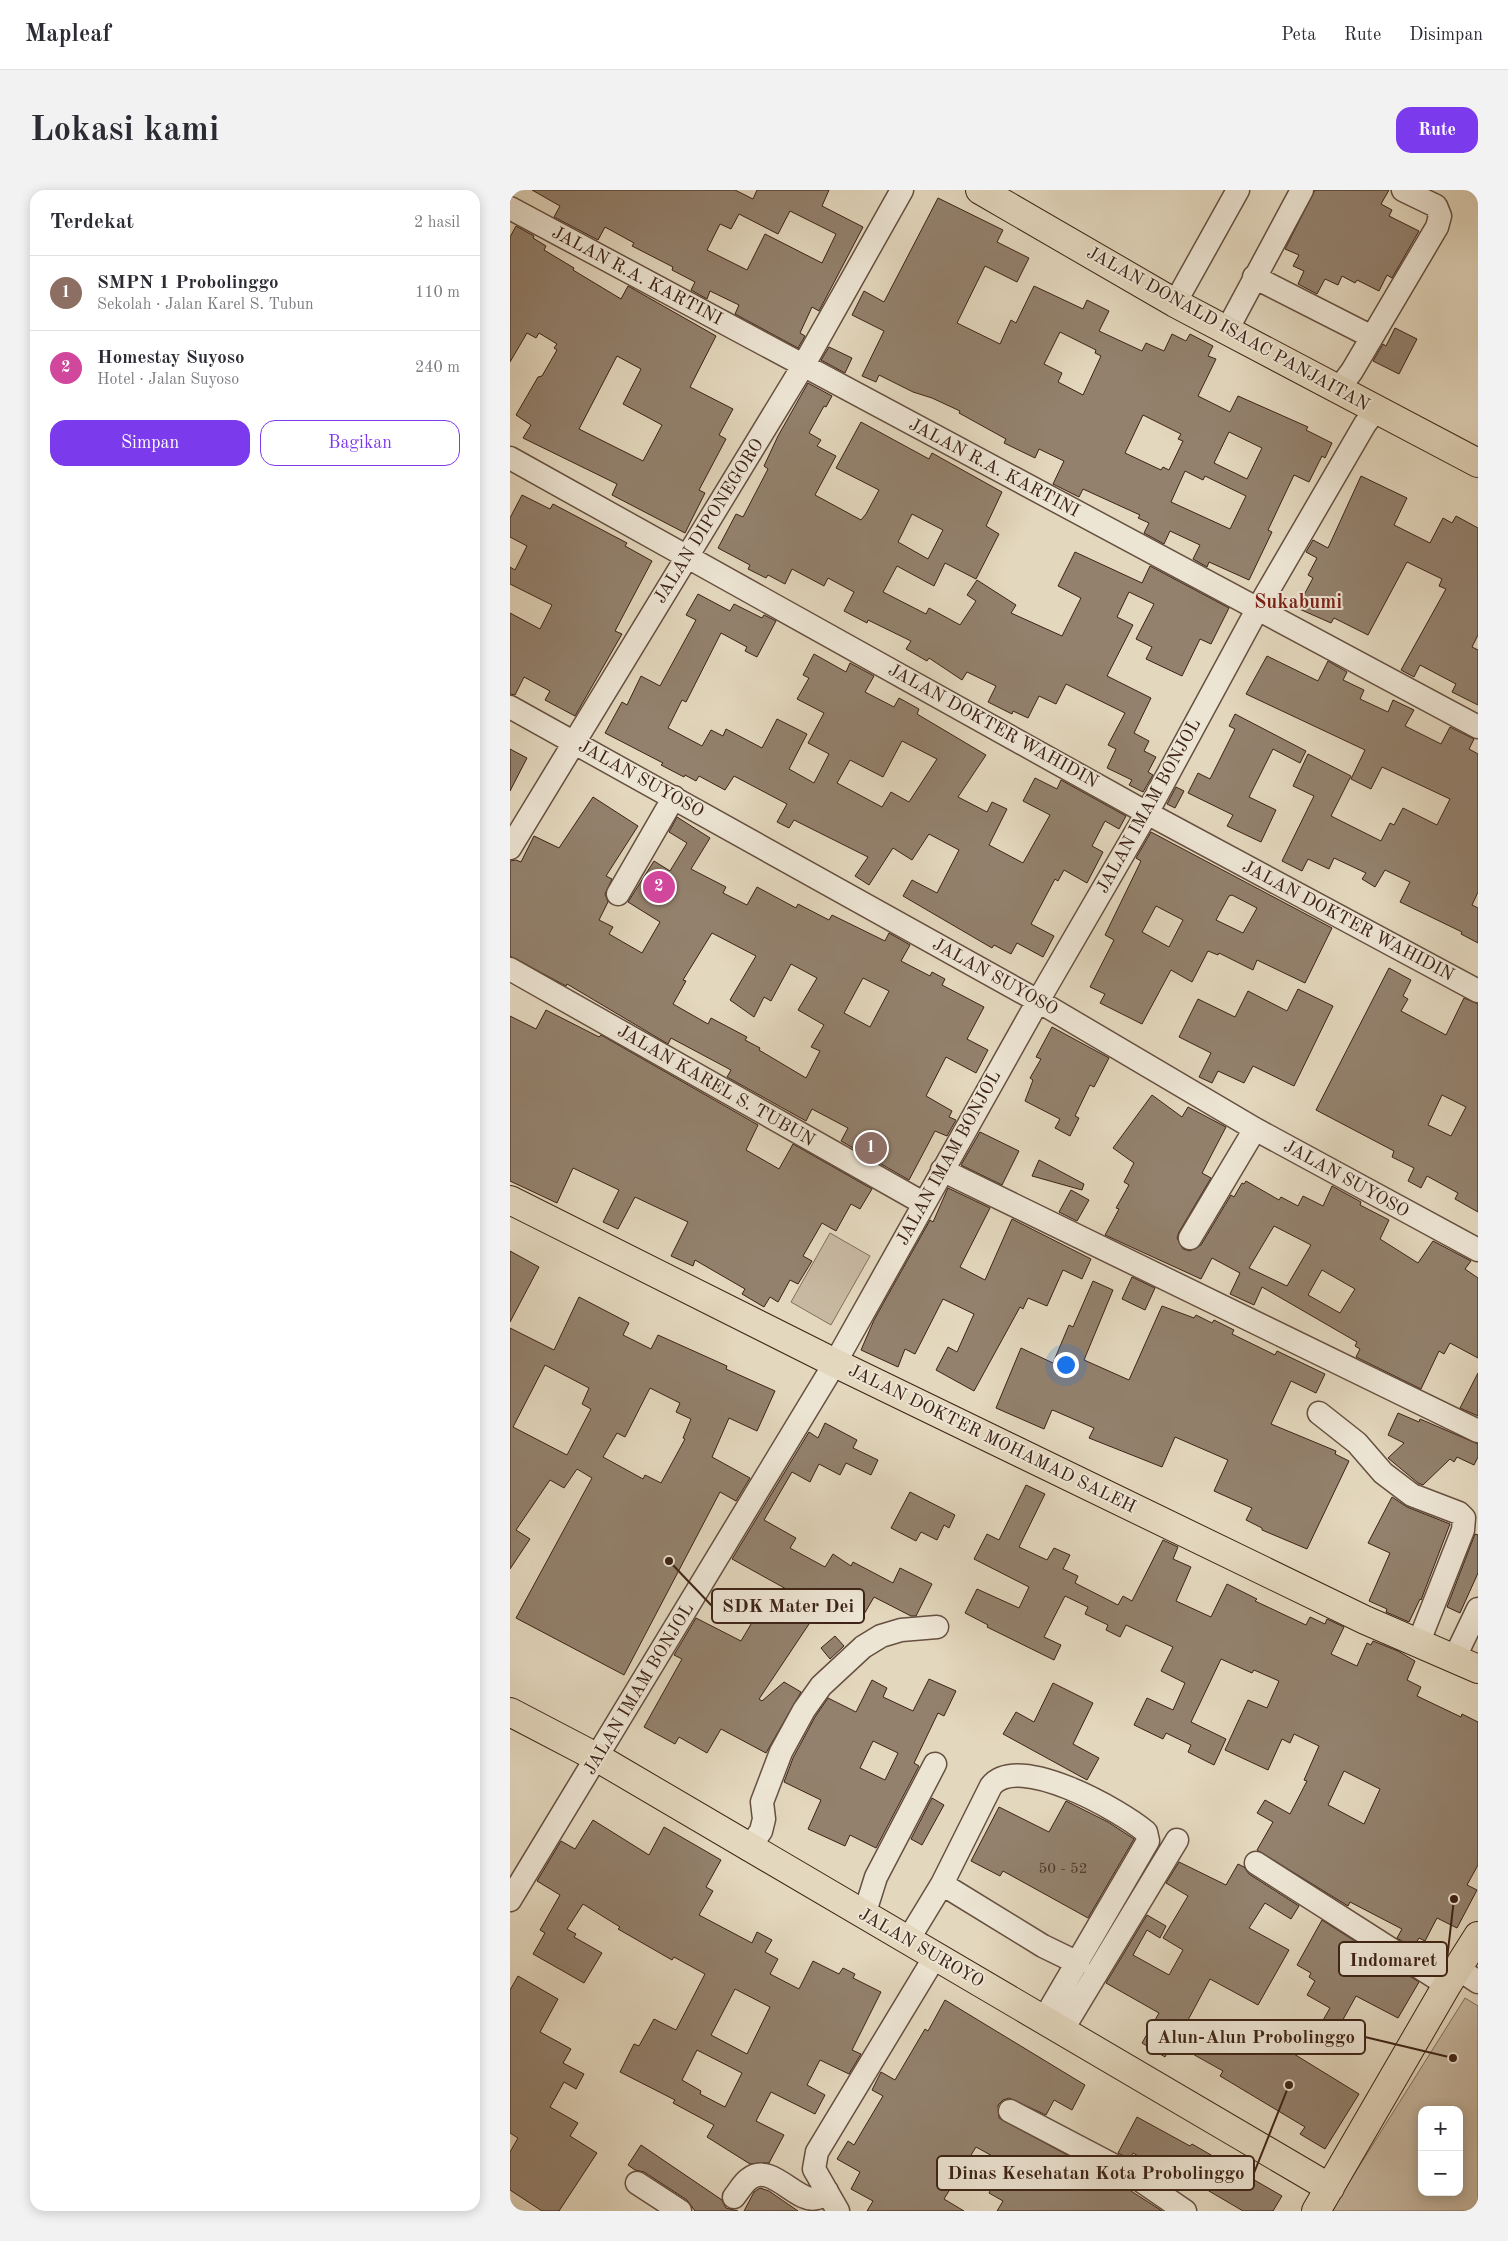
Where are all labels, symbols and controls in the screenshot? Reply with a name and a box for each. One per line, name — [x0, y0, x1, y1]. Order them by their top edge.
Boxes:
text: Mapleaf — [25, 23, 111, 47]
text: Peta — [1281, 26, 1316, 44]
text: Rute — [1344, 26, 1381, 44]
text: Disimpan — [1409, 26, 1483, 44]
button: Rute — [1396, 107, 1478, 153]
text: Lokasi kami — [30, 113, 219, 148]
text: Terdekat — [50, 212, 134, 233]
text: 2 hasil — [414, 215, 460, 231]
street label: JALAN R.A. KARTINI — [549, 223, 725, 329]
street label: JALAN DONALD ISAAC PANJAITAN — [1084, 243, 1373, 415]
text: SMPN 1 Probolinggo — [97, 274, 279, 293]
text: 1 — [61, 285, 71, 301]
text: 110 m — [415, 285, 460, 301]
text: Sekolah · Jalan Karel S. Tubun — [97, 297, 314, 313]
text: Homestay Suyoso — [97, 349, 244, 368]
text: 2 — [61, 360, 71, 376]
text: 240 m — [415, 360, 460, 376]
text: Hotel · Jalan Suyoso — [97, 372, 239, 388]
street label: JALAN R.A. KARTINI — [906, 415, 1082, 521]
button: Simpan — [50, 420, 250, 466]
button: Bagikan — [260, 420, 460, 466]
street label: JALAN DIPONEGORO — [651, 436, 767, 606]
district label: Sukabumi — [1254, 593, 1342, 613]
street label: JALAN DOKTER WAHIDIN — [885, 661, 1101, 791]
street label: JALAN IMAM BONJOL — [1094, 716, 1204, 896]
street label: JALAN SUYOSO — [575, 737, 707, 821]
street label: JALAN DOKTER WAHIDIN — [1239, 857, 1457, 985]
pin: 2 — [643, 868, 675, 906]
street label: JALAN SUYOSO — [929, 935, 1061, 1019]
street label: JALAN KAREL S. TUBUN — [614, 1022, 818, 1150]
street label: JALAN IMAM BONJOL — [894, 1068, 1004, 1248]
pin: 1 — [855, 1129, 887, 1167]
street label: JALAN SUYOSO — [1280, 1137, 1412, 1221]
your location — [1053, 1352, 1079, 1378]
street label: JALAN DOKTER MOHAMAD SALEH — [846, 1361, 1138, 1517]
callout: SDK Mater Dei — [712, 1589, 864, 1623]
text: SDK Mater Dei — [722, 1598, 854, 1617]
street label: JALAN IMAM BONJOL — [581, 1600, 697, 1778]
house number: 50 - 52 — [1039, 1862, 1087, 1877]
street label: JALAN SUROYO — [855, 1905, 987, 1991]
callout: Indomaret — [1339, 1942, 1447, 1976]
text: Indomaret — [1349, 1952, 1437, 1971]
callout: Alun-Alun Probolinggo — [1147, 2020, 1365, 2054]
text: Alun-Alun Probolinggo — [1157, 2029, 1355, 2048]
map controls — [1418, 2106, 1463, 2196]
button: + — [1418, 2106, 1463, 2151]
button: − — [1418, 2151, 1463, 2196]
callout: Dinas Kesehatan Kota Probolinggo — [937, 2156, 1254, 2190]
text: Dinas Kesehatan Kota Probolinggo — [947, 2165, 1245, 2184]

